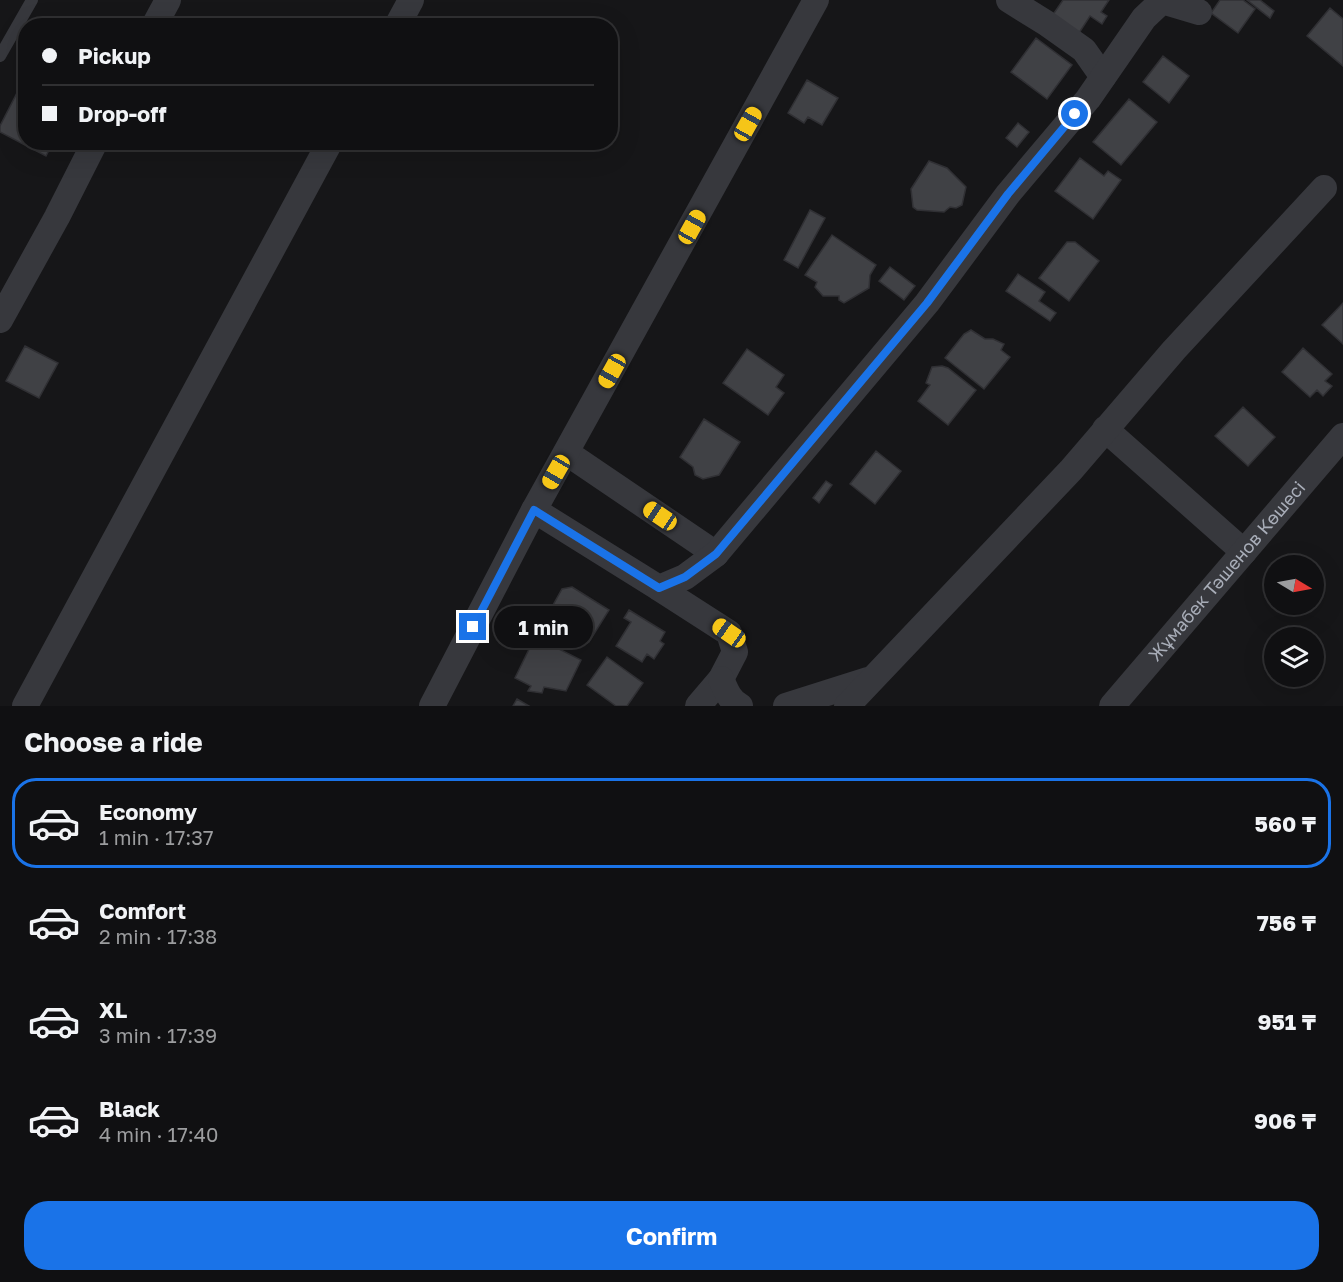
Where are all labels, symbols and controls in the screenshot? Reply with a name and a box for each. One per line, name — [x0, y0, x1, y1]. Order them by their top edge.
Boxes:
text: Pickup — [78, 42, 151, 69]
text: Drop-off — [78, 100, 167, 127]
route start — [1061, 100, 1088, 127]
car — [731, 104, 765, 144]
car — [675, 207, 709, 247]
car — [595, 351, 629, 391]
car — [539, 452, 573, 492]
street label: Жұмабек Тәшенов Көшесі — [1143, 476, 1309, 665]
car — [640, 498, 680, 534]
north arrow — [1264, 555, 1324, 615]
map controls — [1264, 555, 1324, 687]
callout: 1 min — [494, 606, 593, 648]
route end — [459, 613, 486, 640]
text: 1 min — [518, 615, 569, 639]
car — [709, 615, 749, 651]
button: layers — [1264, 627, 1324, 687]
text: Choose a ride — [24, 726, 203, 758]
icon: car — [27, 796, 81, 850]
text: Economy — [99, 798, 197, 825]
text: 560 ₸ — [1255, 810, 1316, 837]
text: 1 min · 17:37 — [99, 825, 214, 849]
icon: car — [27, 895, 81, 949]
text: Comfort — [99, 897, 186, 924]
text: 756 ₸ — [1257, 909, 1316, 936]
text: 2 min · 17:38 — [99, 924, 217, 948]
icon: car — [27, 994, 81, 1048]
text: XL — [99, 996, 127, 1023]
text: 951 ₸ — [1257, 1008, 1316, 1035]
text: 3 min · 17:39 — [99, 1023, 217, 1047]
icon: car — [27, 1093, 81, 1147]
text: Black — [99, 1095, 160, 1122]
text: 906 ₸ — [1254, 1107, 1316, 1134]
text: 4 min · 17:40 — [99, 1122, 218, 1146]
button: Confirm — [24, 1201, 1319, 1270]

